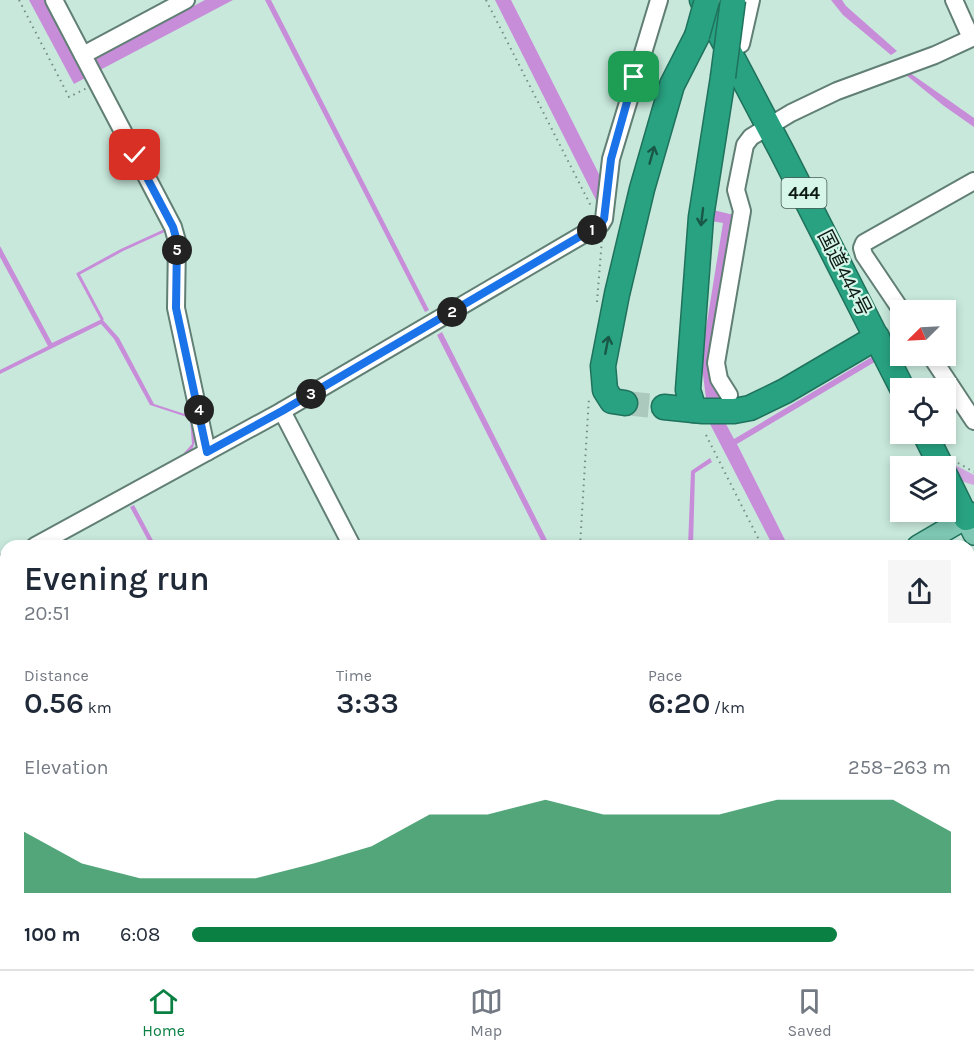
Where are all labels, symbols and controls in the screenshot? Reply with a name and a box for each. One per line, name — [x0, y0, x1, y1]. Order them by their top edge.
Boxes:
pin — [608, 51, 659, 102]
icon: arrive — [617, 60, 650, 93]
pin — [109, 129, 160, 180]
icon: check — [118, 138, 151, 171]
one-way arrow — [647, 146, 658, 165]
road number: 444 — [782, 178, 826, 208]
one-way arrow — [696, 207, 707, 227]
pin: 1 — [577, 215, 607, 245]
text: 1 — [589, 220, 595, 239]
street label: 国道444号 — [813, 226, 876, 320]
pin: 5 — [162, 235, 192, 265]
text: 5 — [172, 240, 182, 259]
pin: 2 — [437, 297, 467, 327]
north arrow — [890, 300, 956, 366]
map controls — [890, 300, 956, 522]
text: 2 — [447, 302, 457, 321]
one-way arrow — [602, 335, 613, 355]
button: locate — [890, 378, 956, 444]
pin: 3 — [296, 379, 326, 409]
text: 3 — [306, 384, 316, 403]
pin: 4 — [184, 395, 214, 425]
text: 4 — [194, 400, 204, 419]
button: layers — [890, 456, 956, 522]
text: Evening run — [24, 560, 210, 598]
button: share — [888, 560, 951, 623]
text: 20:51 — [24, 602, 70, 625]
text: Distance — [24, 666, 89, 685]
text: Time — [336, 666, 372, 685]
text: Pace — [648, 666, 682, 685]
text: 0.56 — [24, 685, 84, 721]
text: 3:33 — [336, 685, 399, 721]
text: 6:20 — [648, 685, 710, 721]
text: km — [84, 698, 112, 717]
text: /km — [710, 698, 745, 717]
text: Elevation — [24, 756, 109, 779]
text: 258–263 m — [848, 756, 951, 779]
text: 100 m — [24, 923, 80, 946]
text: 6:08 — [120, 923, 160, 946]
tab: Home — [142, 985, 185, 1040]
tab: Map — [470, 985, 503, 1040]
tab: Saved — [787, 985, 832, 1040]

